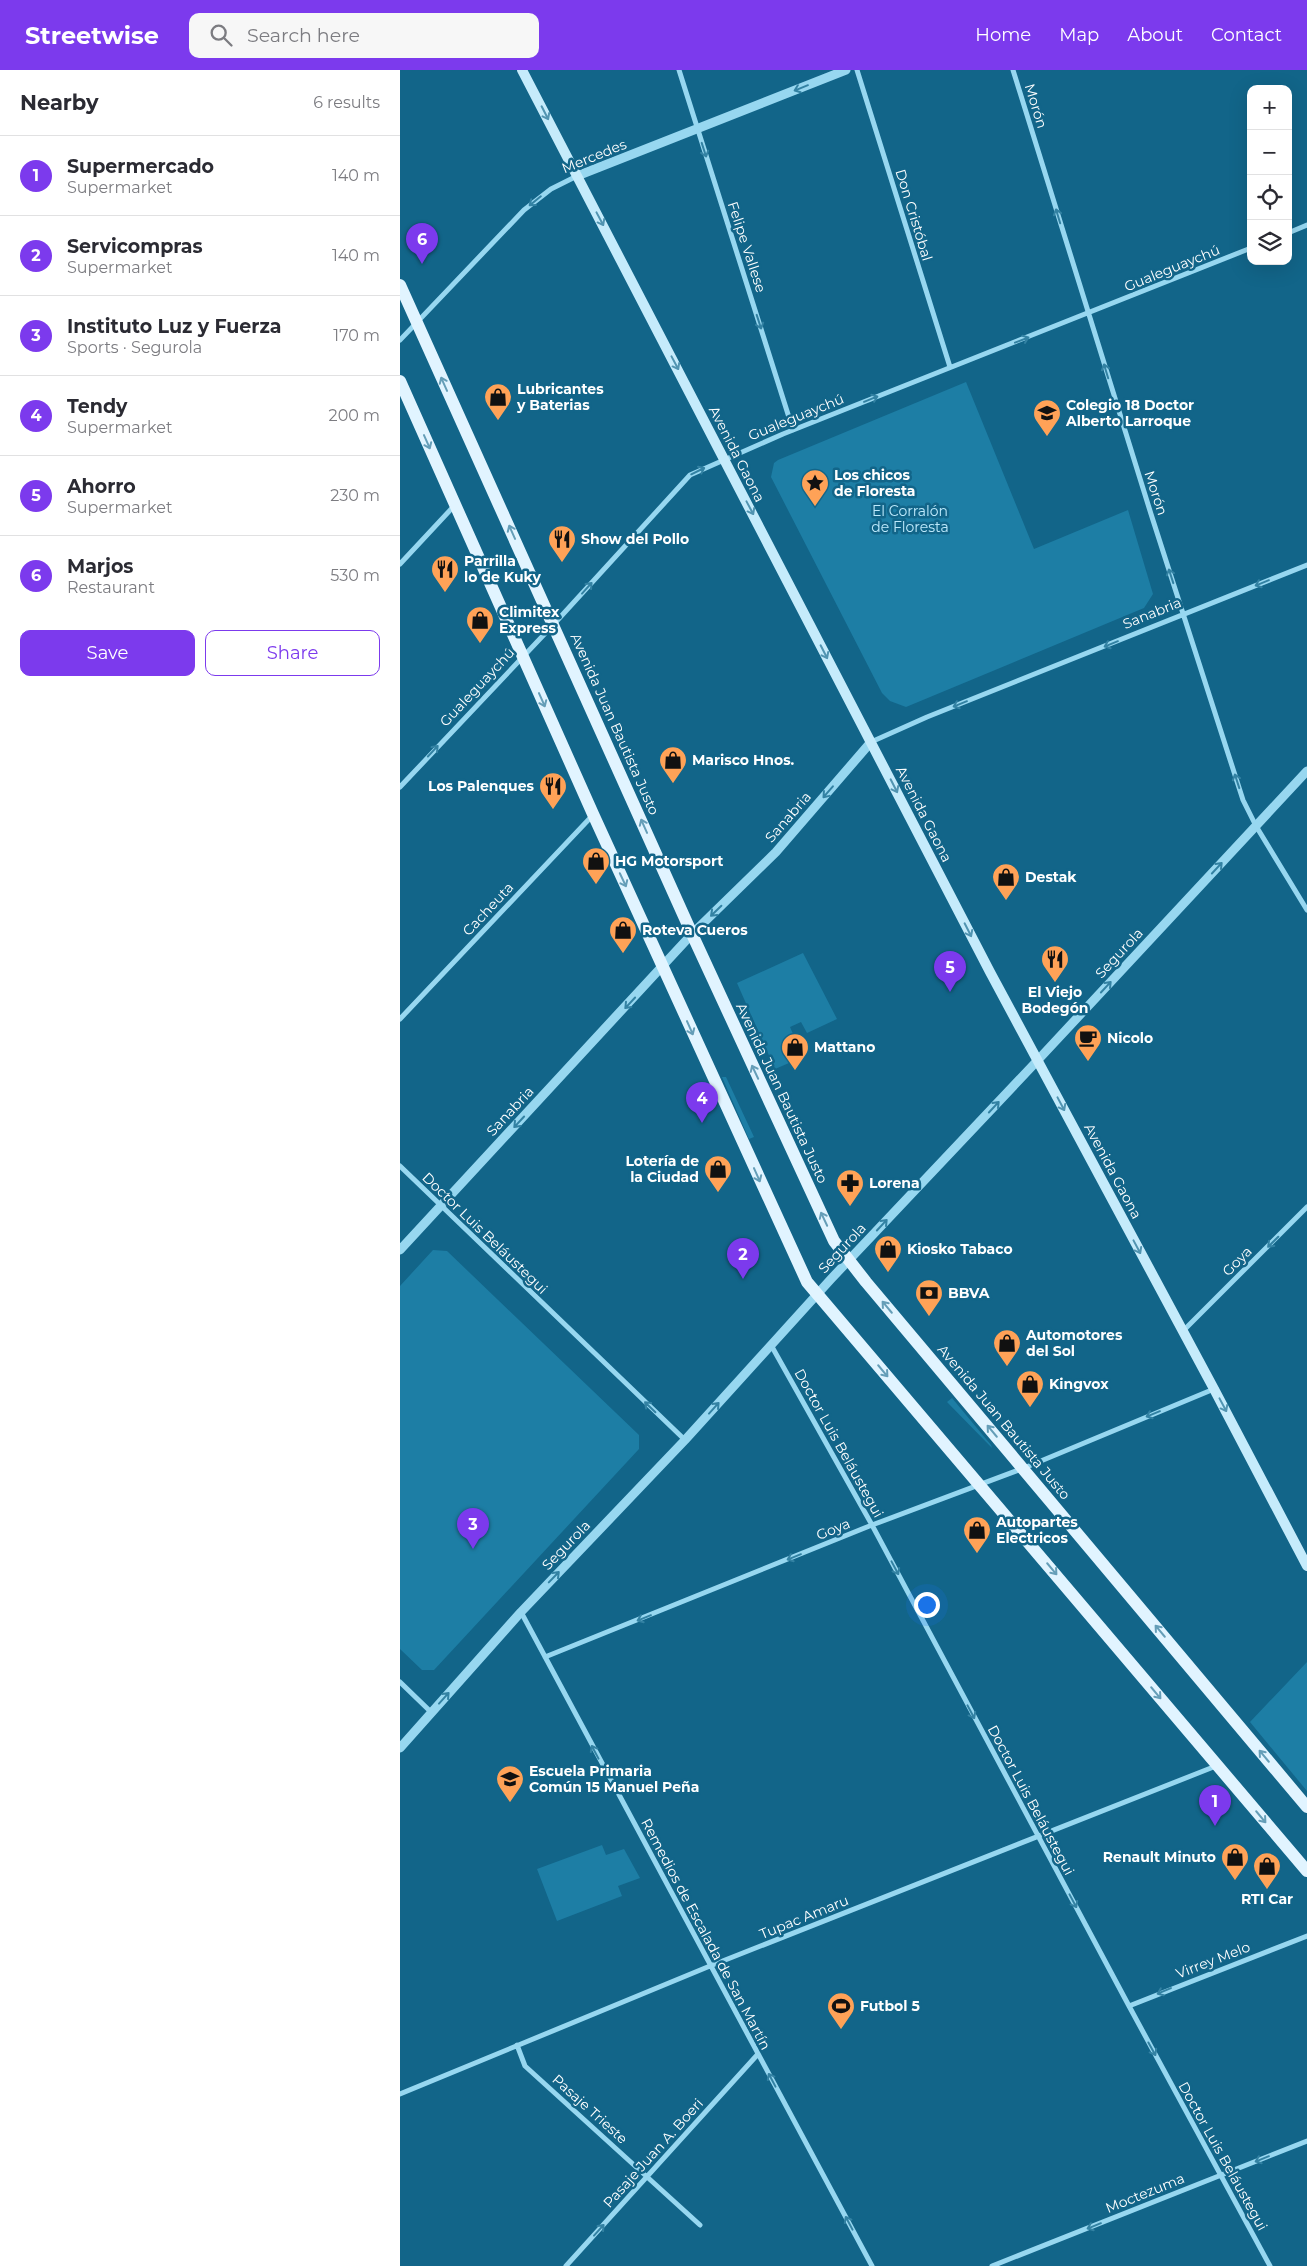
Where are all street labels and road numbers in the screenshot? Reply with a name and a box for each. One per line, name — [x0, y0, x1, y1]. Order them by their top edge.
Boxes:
street label: Morón — [1021, 81, 1051, 131]
street label: Mercedes — [559, 135, 629, 177]
street label: Don Cristóbal — [891, 167, 937, 263]
street label: Felipe Vallese — [724, 199, 770, 295]
street label: Gualeguaychú — [1121, 241, 1223, 295]
street label: Gualeguaychú — [745, 390, 847, 444]
street label: Avenida Gaona — [705, 403, 769, 505]
street label: Morón — [1140, 468, 1172, 518]
street label: Sanabria — [1120, 593, 1184, 633]
street label: Avenida Juan Bautista Justo — [567, 630, 663, 818]
street label: Gualeguaychú — [436, 644, 518, 730]
street label: Avenida Gaona — [892, 763, 956, 865]
street label: Sanabria — [761, 788, 815, 846]
street label: Cacheuta — [459, 878, 517, 940]
street label: Segurola — [1091, 924, 1147, 982]
street label: Avenida Juan Bautista Justo — [732, 1000, 832, 1186]
street label: Sanabria — [482, 1082, 538, 1140]
street label: Avenida Gaona — [1080, 1120, 1146, 1222]
street label: Doctor Luis Beláustegui — [418, 1168, 552, 1298]
street label: Segurola — [814, 1219, 870, 1277]
street label: Goya — [1218, 1242, 1256, 1280]
street label: Avenida Juan Bautista Justo — [934, 1341, 1074, 1504]
street label: Doctor Luis Beláustegui — [791, 1365, 887, 1521]
street label: Goya — [813, 1514, 853, 1544]
street label: Segurola — [538, 1516, 594, 1574]
street label: Doctor Luis Beláustegui — [984, 1722, 1078, 1878]
street label: Remedios de Escalada de San Martín — [637, 1815, 775, 2053]
street label: Tupac Amaru — [757, 1891, 851, 1943]
street label: Virrey Melo — [1173, 1938, 1253, 1982]
street label: Pasaje Trieste — [549, 2070, 631, 2148]
street label: Doctor Luis Beláustegui — [1175, 2078, 1271, 2234]
street label: Pasaje Juan A. Boeri — [599, 2095, 707, 2211]
street label: Moctezuma — [1103, 2169, 1187, 2217]

